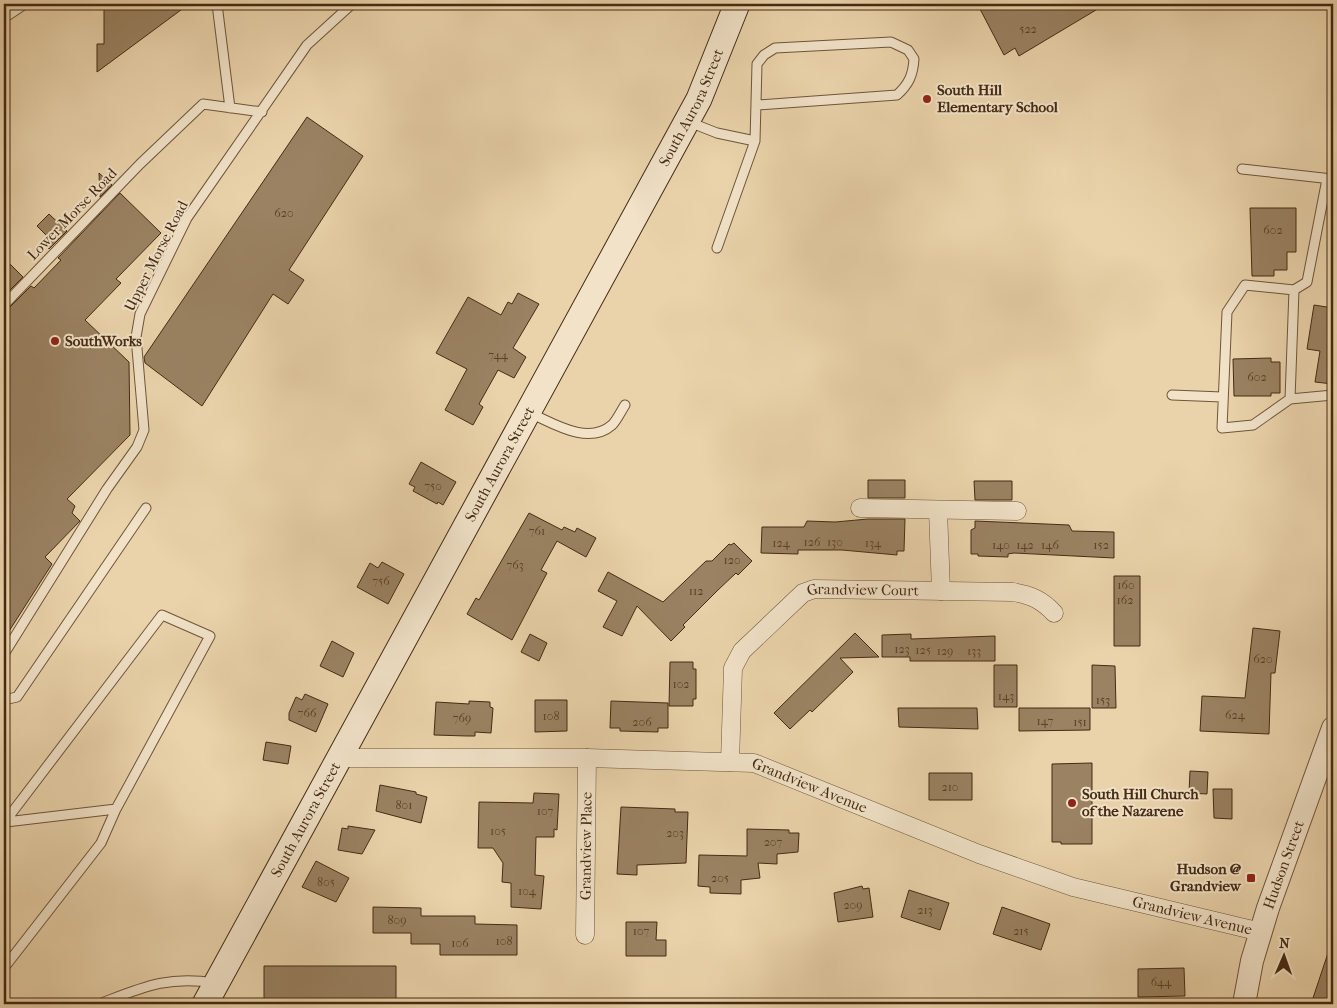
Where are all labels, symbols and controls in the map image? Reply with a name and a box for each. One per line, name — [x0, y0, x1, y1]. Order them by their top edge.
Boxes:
house number: 522 — [1019, 22, 1037, 36]
street label: South Aurora Street — [655, 46, 727, 170]
place label: South Hill Elementary School — [937, 81, 1059, 116]
marker: South Hill Elementary School — [921, 93, 933, 105]
street label: Lower Morse Road — [23, 164, 121, 264]
street label: Upper Morse Road — [120, 197, 192, 314]
house number: 620 — [274, 206, 294, 220]
house number: 602 — [1263, 223, 1283, 237]
place label: SouthWorks — [65, 332, 142, 350]
marker: SouthWorks — [49, 335, 61, 347]
house number: 744 — [488, 348, 509, 362]
house number: 602 — [1247, 370, 1267, 384]
street label: South Aurora Street — [461, 403, 539, 525]
house number: 750 — [424, 479, 442, 493]
house number: 761 — [529, 524, 545, 538]
house number: 126 — [804, 535, 821, 549]
house number: 130 — [827, 535, 843, 549]
house number: 124 — [772, 536, 791, 550]
house number: 134 — [865, 536, 882, 550]
house number: 140 — [992, 538, 1010, 552]
house number: 142 — [1016, 538, 1034, 552]
house number: 146 — [1041, 538, 1059, 552]
house number: 152 — [1093, 538, 1109, 552]
house number: 120 — [723, 553, 741, 567]
house number: 763 — [506, 558, 524, 572]
house number: 756 — [372, 574, 390, 588]
house number: 160 — [1117, 578, 1135, 592]
street label: Grandview Court — [804, 579, 920, 600]
house number: 112 — [689, 584, 703, 598]
house number: 162 — [1117, 593, 1133, 607]
house number: 123 — [894, 642, 910, 656]
house number: 125 — [915, 643, 931, 657]
house number: 129 — [937, 644, 953, 658]
house number: 133 — [967, 644, 981, 658]
house number: 620 — [1253, 652, 1273, 666]
house number: 102 — [672, 677, 690, 691]
house number: 143 — [998, 689, 1014, 703]
house number: 153 — [1096, 693, 1110, 707]
house number: 766 — [298, 706, 317, 720]
house number: 624 — [1225, 708, 1246, 722]
house number: 108 — [543, 709, 559, 723]
house number: 769 — [453, 711, 471, 725]
house number: 147 — [1037, 714, 1054, 728]
house number: 206 — [632, 715, 652, 729]
house number: 151 — [1073, 715, 1087, 729]
street label: Grandview Avenue — [749, 754, 870, 817]
street label: South Aurora Street — [267, 758, 345, 880]
house number: 210 — [941, 780, 959, 794]
place label: South Hill Church of the Nazarene — [1082, 785, 1199, 820]
street label: Grandview Place — [576, 791, 596, 900]
marker: South Hill Church of the Nazarene — [1066, 797, 1078, 809]
house number: 801 — [396, 798, 412, 812]
house number: 107 — [537, 804, 554, 818]
street label: Hudson Street — [1259, 817, 1308, 912]
house number: 105 — [490, 824, 506, 838]
house number: 203 — [666, 826, 684, 840]
house number: 207 — [764, 835, 782, 849]
place label: Hudson @ Grandview — [1170, 860, 1242, 895]
house number: 205 — [711, 871, 729, 885]
marker: Hudson @ Grandview — [1245, 872, 1257, 884]
house number: 805 — [317, 875, 335, 889]
house number: 104 — [518, 884, 537, 898]
street label: Grandview Avenue — [1130, 893, 1255, 939]
house number: 209 — [843, 898, 863, 912]
house number: 213 — [917, 903, 933, 917]
house number: 809 — [388, 913, 406, 927]
house number: 107 — [633, 924, 650, 938]
house number: 215 — [1013, 924, 1029, 938]
north arrow — [1260, 930, 1310, 980]
house number: 108 — [496, 934, 512, 948]
text: N — [1279, 935, 1290, 952]
house number: 106 — [451, 936, 469, 950]
house number: 644 — [1151, 975, 1172, 989]

